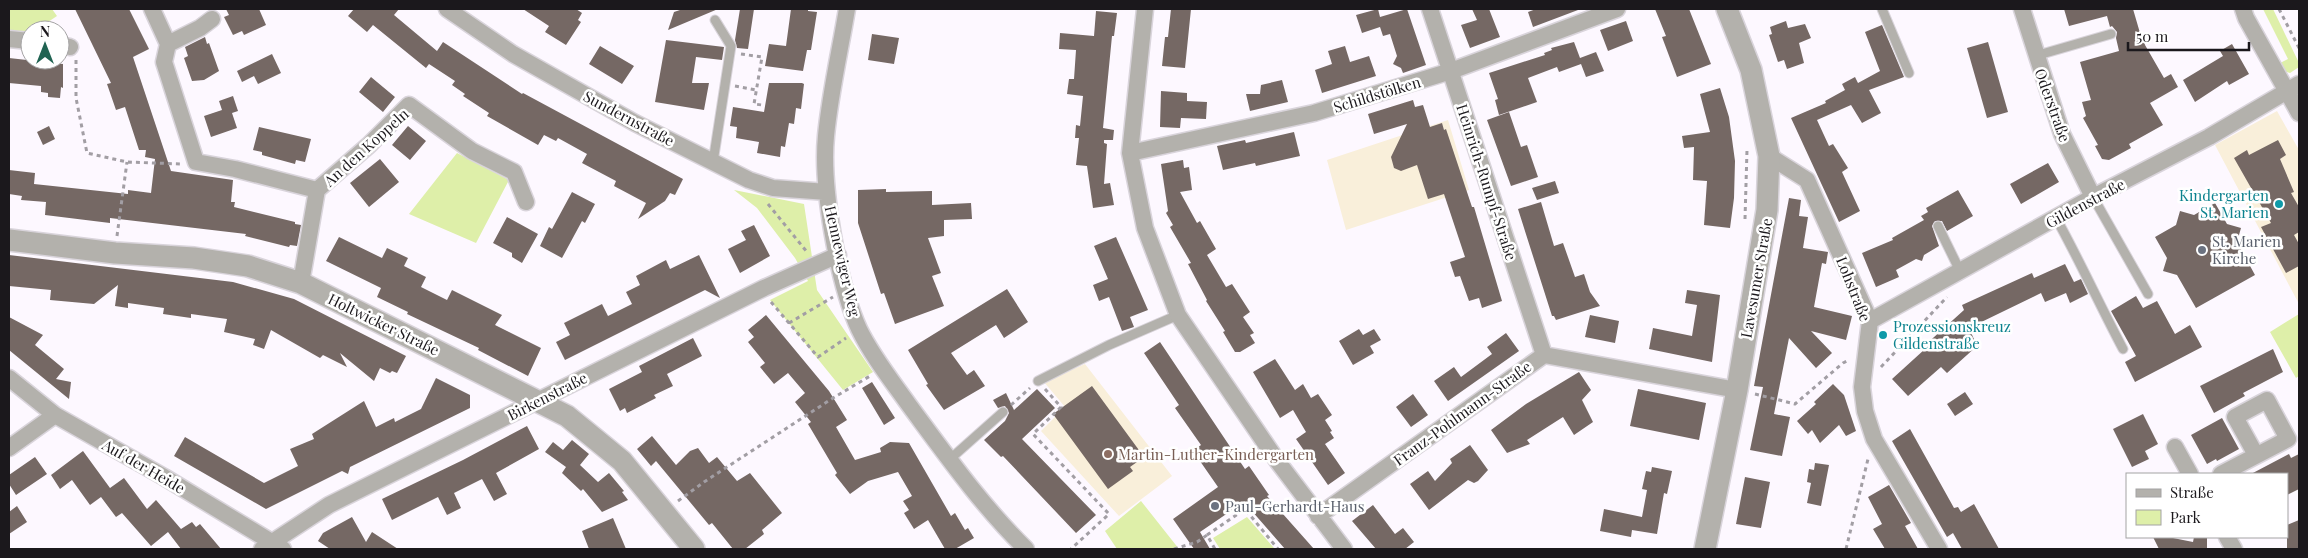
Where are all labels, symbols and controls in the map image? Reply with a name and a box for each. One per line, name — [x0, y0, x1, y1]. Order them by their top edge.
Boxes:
north arrow — [20, 20, 70, 70]
scale bar — [2128, 20, 2249, 52]
text: N — [40, 22, 50, 41]
text: 50 m — [2136, 26, 2169, 46]
street label: Oderstraße — [2031, 66, 2075, 144]
street label: Schildstölken — [1331, 71, 1423, 117]
street label: Sundernstraße — [580, 86, 678, 150]
street label: Heinrich-Rumpf-Straße — [1452, 101, 1522, 263]
street label: An den Koppeln — [319, 104, 413, 191]
street label: Gildenstraße — [2042, 174, 2128, 232]
place label: Kindergarten St. Marien — [2179, 185, 2269, 222]
marker: Kindergarten St. Marien — [2273, 198, 2285, 210]
street label: Hennewiger Weg — [821, 204, 865, 318]
street label: Lavesumer Straße — [1736, 217, 1776, 339]
place label: St. Marien Kirche — [2212, 231, 2281, 268]
marker: St. Marien Kirche — [2196, 244, 2208, 256]
street label: Lohstraße — [1832, 254, 1876, 324]
street label: Holtwicker Straße — [325, 288, 443, 360]
place label: Prozessionskreuz Gildenstraße — [1893, 316, 2011, 353]
marker: Prozessionskreuz Gildenstraße — [1877, 329, 1889, 341]
street label: Franz-Pohlmann-Straße — [1389, 356, 1535, 470]
street label: Birkenstraße — [504, 367, 590, 425]
street label: Auf der Heide — [98, 434, 189, 498]
place label: Martin-Luther-Kindergarten — [1118, 444, 1314, 464]
marker: Martin-Luther-Kindergarten — [1102, 448, 1114, 460]
legend — [2126, 473, 2288, 538]
text: Straße — [2170, 482, 2214, 502]
place label: Paul-Gerhardt-Haus — [1225, 496, 1365, 516]
marker: Paul-Gerhardt-Haus — [1209, 500, 1221, 512]
text: Park — [2170, 507, 2202, 527]

